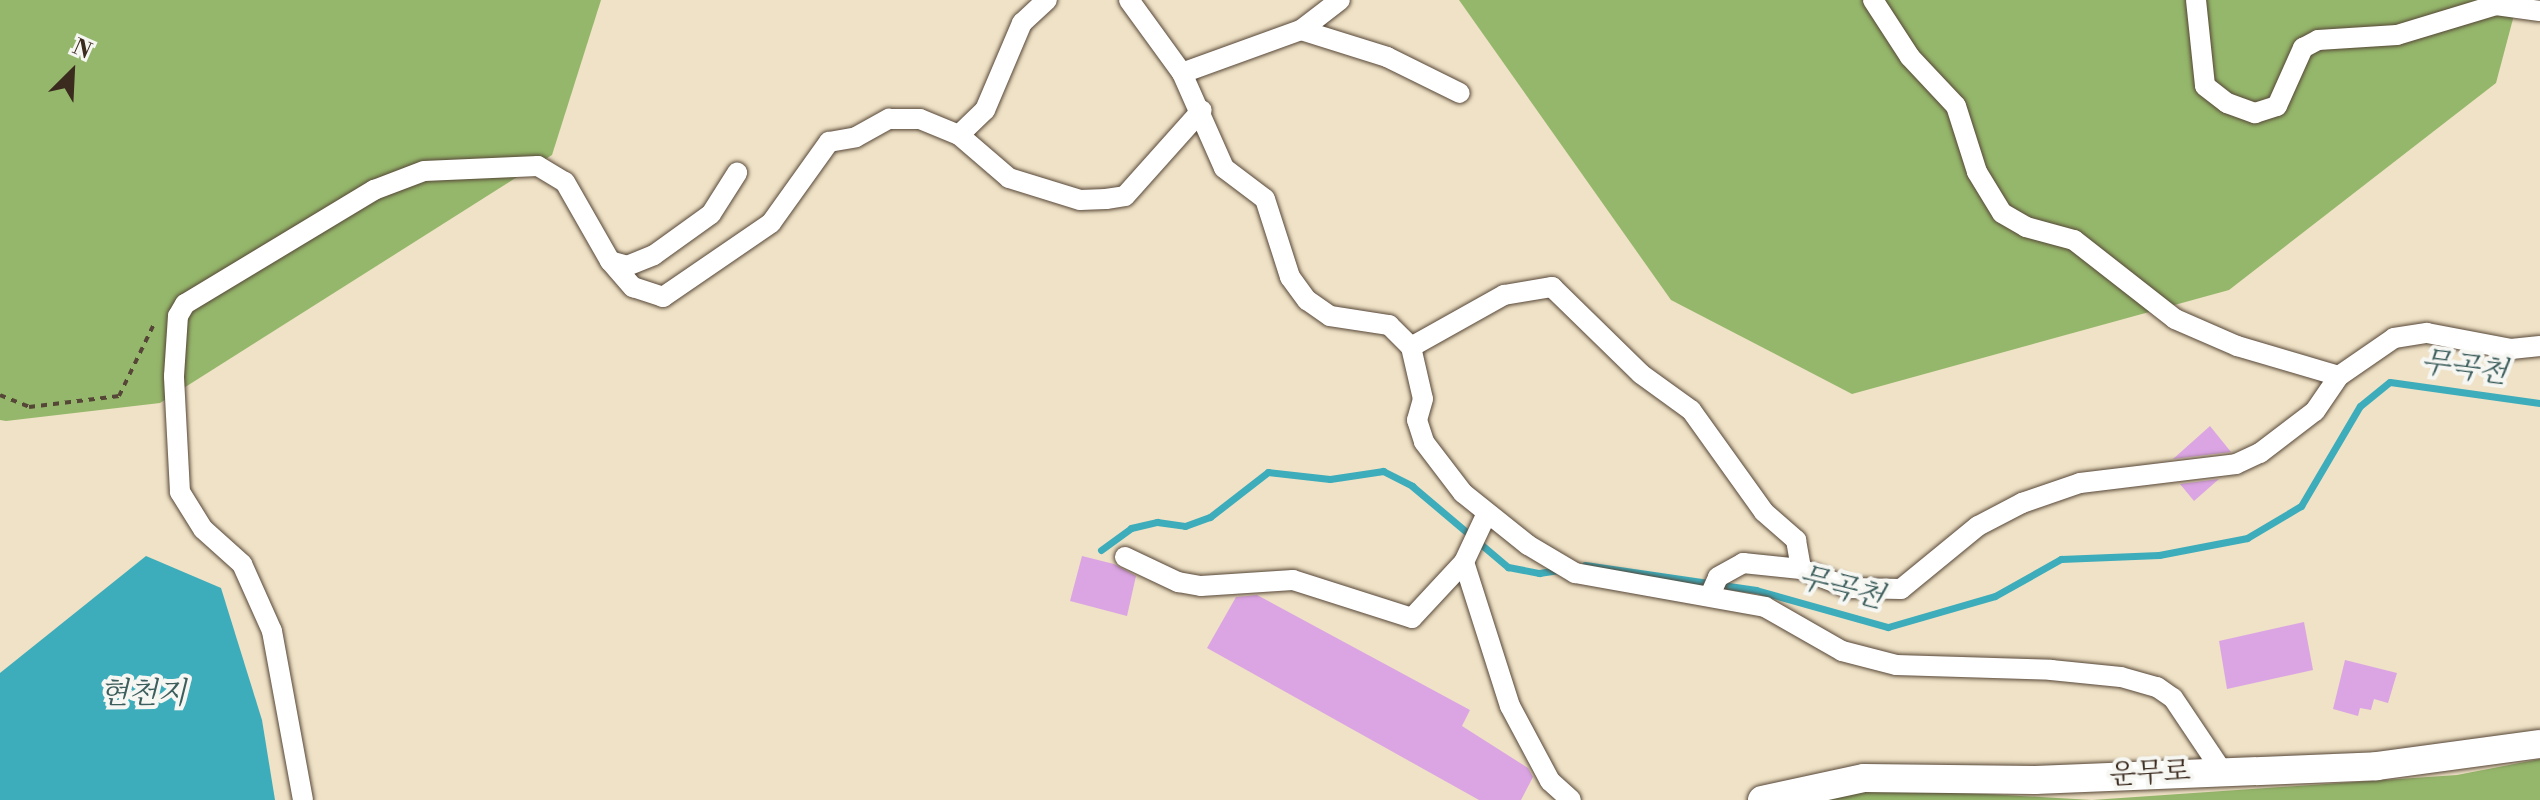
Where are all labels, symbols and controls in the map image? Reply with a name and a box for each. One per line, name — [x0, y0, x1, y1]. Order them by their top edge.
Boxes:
north arrow — [32, 32, 112, 112]
text: N — [69, 34, 95, 65]
water label: 무곡천 — [2418, 344, 2510, 392]
water label: 무곡천 — [1794, 559, 1888, 617]
water label: 현천지 — [100, 676, 186, 712]
street label: 운무로 — [2109, 755, 2191, 793]

